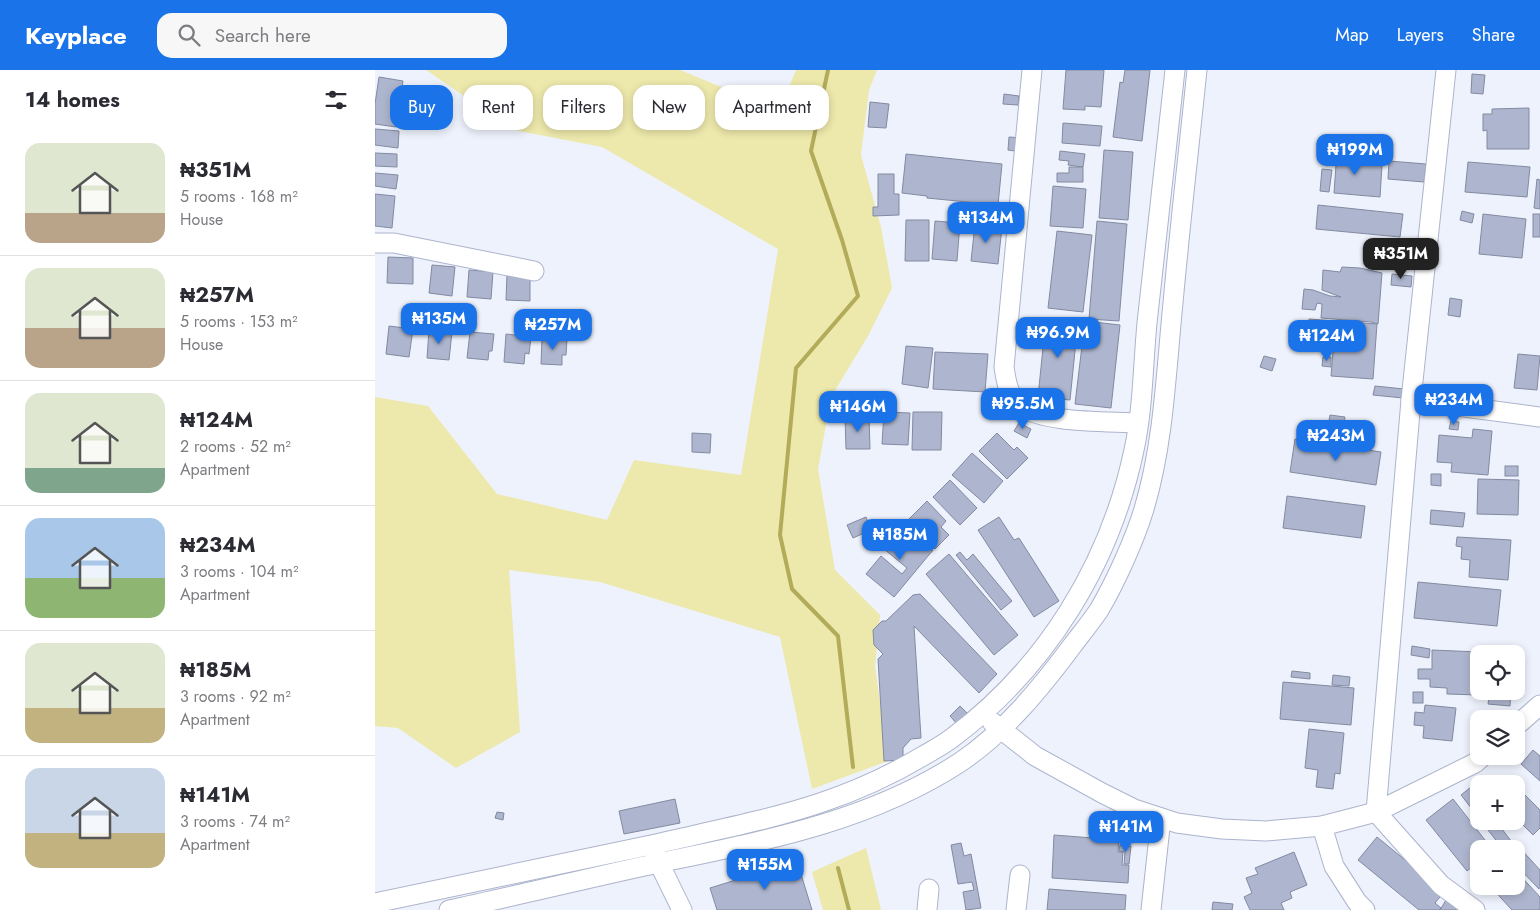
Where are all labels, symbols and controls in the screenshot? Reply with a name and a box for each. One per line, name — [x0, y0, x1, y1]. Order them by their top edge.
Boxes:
search box — [157, 13, 507, 58]
text: Keyplace — [25, 18, 127, 53]
icon: search — [175, 21, 203, 49]
text: Search here — [215, 22, 311, 49]
text: Map — [1335, 22, 1369, 48]
text: Layers — [1397, 22, 1444, 48]
text: Share — [1472, 22, 1515, 48]
text: 14 homes — [25, 85, 120, 115]
chip: Buy — [390, 85, 453, 130]
chip: Rent — [463, 85, 533, 130]
chip: Filters — [543, 85, 623, 130]
chip: New — [633, 85, 705, 130]
chip: Apartment — [715, 85, 829, 130]
icon: filters — [322, 86, 350, 114]
pin: ₦199M — [1320, 134, 1390, 176]
text: ₦199M — [1327, 138, 1383, 161]
text: ₦351M — [180, 155, 251, 185]
icon: home — [65, 163, 125, 223]
text: 5 rooms · 168 m² — [180, 185, 298, 208]
pin: ₦134M — [951, 202, 1021, 244]
text: ₦134M — [958, 206, 1014, 229]
text: House — [180, 208, 223, 231]
pin: ₦351M — [1366, 238, 1436, 280]
text: ₦351M — [1374, 242, 1428, 265]
text: ₦257M — [180, 280, 254, 310]
icon: home — [65, 288, 125, 348]
pin: ₦135M — [404, 302, 474, 345]
text: ₦135M — [412, 307, 466, 330]
pin: ₦257M — [518, 308, 588, 351]
text: 5 rooms · 153 m² — [180, 310, 298, 333]
text: ₦257M — [525, 313, 581, 336]
pin: ₦96.9M — [1017, 316, 1099, 359]
pin: ₦124M — [1292, 320, 1362, 362]
text: ₦96.9M — [1026, 321, 1090, 344]
text: ₦124M — [1299, 324, 1355, 347]
text: House — [180, 333, 223, 356]
pin: ₦234M — [1419, 384, 1489, 426]
pin: ₦95.5M — [982, 388, 1064, 430]
text: ₦234M — [1425, 388, 1483, 411]
pin: ₦146M — [823, 390, 893, 433]
text: ₦95.5M — [992, 392, 1054, 415]
text: ₦146M — [830, 395, 886, 418]
text: ₦124M — [180, 405, 253, 435]
icon: home — [65, 413, 125, 473]
pin: ₦243M — [1301, 420, 1371, 462]
text: ₦243M — [1307, 424, 1365, 447]
text: 2 rooms · 52 m² — [180, 435, 291, 458]
text: Apartment — [180, 458, 250, 481]
pin: ₦185M — [865, 518, 935, 561]
text: ₦185M — [873, 523, 927, 546]
text: ₦234M — [180, 530, 255, 560]
icon: home — [65, 538, 125, 598]
text: 3 rooms · 104 m² — [180, 560, 299, 583]
text: Apartment — [180, 583, 250, 606]
map controls — [1470, 645, 1525, 895]
button: locate — [1470, 645, 1525, 700]
text: ₦185M — [180, 655, 251, 685]
icon: home — [65, 663, 125, 723]
text: 3 rooms · 92 m² — [180, 685, 291, 708]
text: Apartment — [180, 708, 250, 731]
button: layers — [1470, 710, 1525, 765]
button: + — [1470, 775, 1525, 830]
text: ₦141M — [180, 780, 250, 810]
icon: home — [65, 788, 125, 848]
text: 3 rooms · 74 m² — [180, 810, 290, 833]
pin: ₦141M — [1091, 810, 1161, 853]
text: ₦141M — [1099, 815, 1153, 838]
text: Apartment — [180, 833, 250, 856]
button: − — [1470, 840, 1525, 895]
pin: ₦155M — [730, 848, 800, 891]
text: ₦155M — [738, 853, 792, 876]

